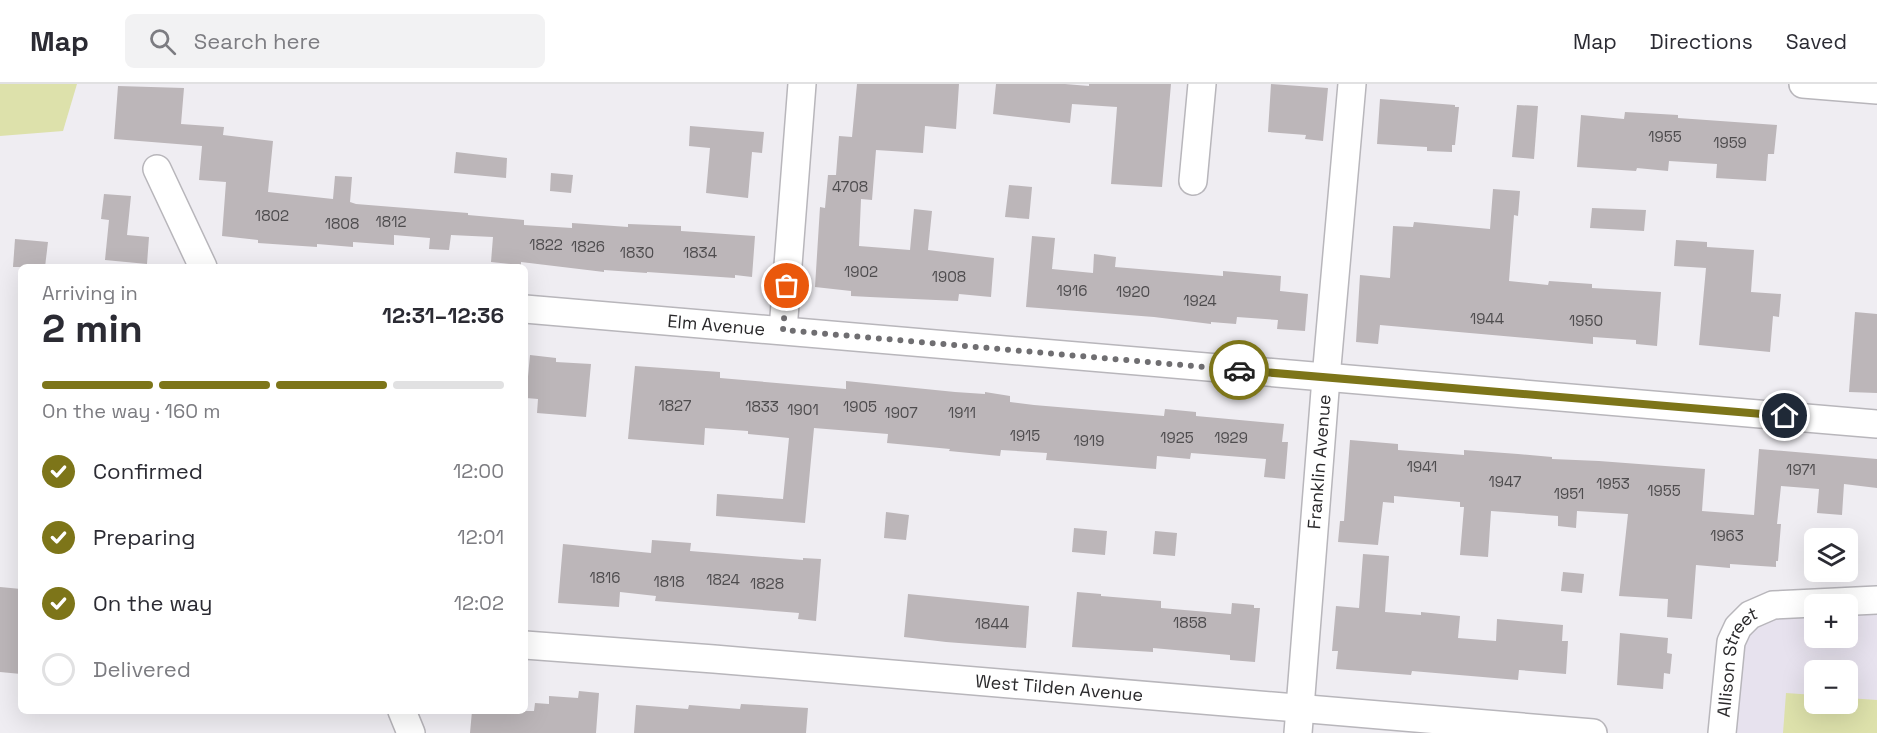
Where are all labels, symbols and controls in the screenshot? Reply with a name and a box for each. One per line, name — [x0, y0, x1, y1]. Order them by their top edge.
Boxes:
search box — [125, 14, 545, 68]
text: Map — [30, 23, 89, 59]
icon: search — [146, 25, 179, 58]
text: Search here — [194, 27, 321, 55]
text: Map — [1573, 28, 1617, 55]
text: Directions — [1650, 28, 1753, 55]
text: Saved — [1786, 28, 1847, 55]
house number: 1955 — [1648, 127, 1682, 146]
house number: 1959 — [1713, 133, 1747, 152]
house number: 4708 — [832, 177, 868, 196]
house number: 1802 — [255, 206, 289, 225]
house number: 1812 — [376, 212, 406, 231]
house number: 1808 — [325, 214, 359, 233]
house number: 1822 — [529, 235, 563, 254]
house number: 1826 — [571, 237, 605, 256]
house number: 1830 — [620, 243, 654, 262]
house number: 1834 — [683, 243, 717, 262]
pin — [761, 260, 812, 311]
house number: 1902 — [844, 262, 878, 281]
house number: 1908 — [932, 267, 966, 286]
icon: bag — [770, 269, 803, 302]
text: Arriving in — [42, 280, 138, 306]
house number: 1916 — [1057, 281, 1087, 300]
house number: 1920 — [1116, 282, 1150, 301]
house number: 1924 — [1183, 291, 1217, 310]
text: 12:31–12:36 — [382, 301, 504, 329]
text: 2 min — [42, 304, 143, 353]
street label: Elm Avenue — [667, 309, 766, 340]
house number: 1944 — [1470, 309, 1504, 328]
house number: 1950 — [1569, 311, 1603, 330]
courier — [1209, 340, 1269, 400]
icon: car — [1223, 354, 1256, 387]
pin — [1759, 390, 1810, 441]
street label: Franklin Avenue — [1302, 394, 1336, 530]
house number: 1827 — [658, 396, 692, 415]
house number: 1833 — [745, 397, 779, 416]
house number: 1905 — [843, 397, 877, 416]
text: On the way · 160 m — [42, 398, 220, 424]
icon: home — [1768, 399, 1801, 432]
house number: 1901 — [787, 400, 819, 419]
house number: 1907 — [884, 403, 918, 422]
house number: 1911 — [948, 403, 976, 422]
house number: 1915 — [1010, 426, 1040, 445]
house number: 1925 — [1160, 428, 1194, 447]
house number: 1929 — [1214, 428, 1248, 447]
house number: 1919 — [1074, 431, 1104, 450]
icon: check — [42, 455, 75, 488]
text: Confirmed — [93, 457, 203, 485]
house number: 1941 — [1407, 457, 1437, 476]
text: 12:00 — [453, 458, 504, 484]
house number: 1971 — [1786, 460, 1816, 479]
house number: 1947 — [1489, 472, 1521, 491]
house number: 1953 — [1596, 474, 1630, 493]
house number: 1955 — [1647, 481, 1681, 500]
house number: 1951 — [1554, 484, 1584, 503]
icon: check — [42, 521, 75, 554]
text: Preparing — [93, 523, 195, 551]
text: 12:01 — [457, 524, 504, 550]
house number: 1963 — [1710, 526, 1744, 545]
map controls — [1804, 528, 1858, 714]
button: layers — [1804, 528, 1858, 582]
house number: 1816 — [589, 568, 621, 587]
house number: 1824 — [706, 570, 740, 589]
house number: 1818 — [653, 572, 685, 591]
house number: 1828 — [750, 574, 784, 593]
icon: check — [42, 587, 75, 620]
text: On the way — [93, 589, 212, 617]
text: 12:02 — [454, 590, 504, 616]
button: + — [1804, 594, 1858, 648]
street label: Allison Street — [1712, 601, 1761, 718]
house number: 1858 — [1173, 613, 1207, 632]
house number: 1844 — [975, 614, 1009, 633]
text: Delivered — [93, 655, 191, 683]
button: − — [1804, 660, 1858, 714]
street label: West Tilden Avenue — [974, 669, 1144, 706]

